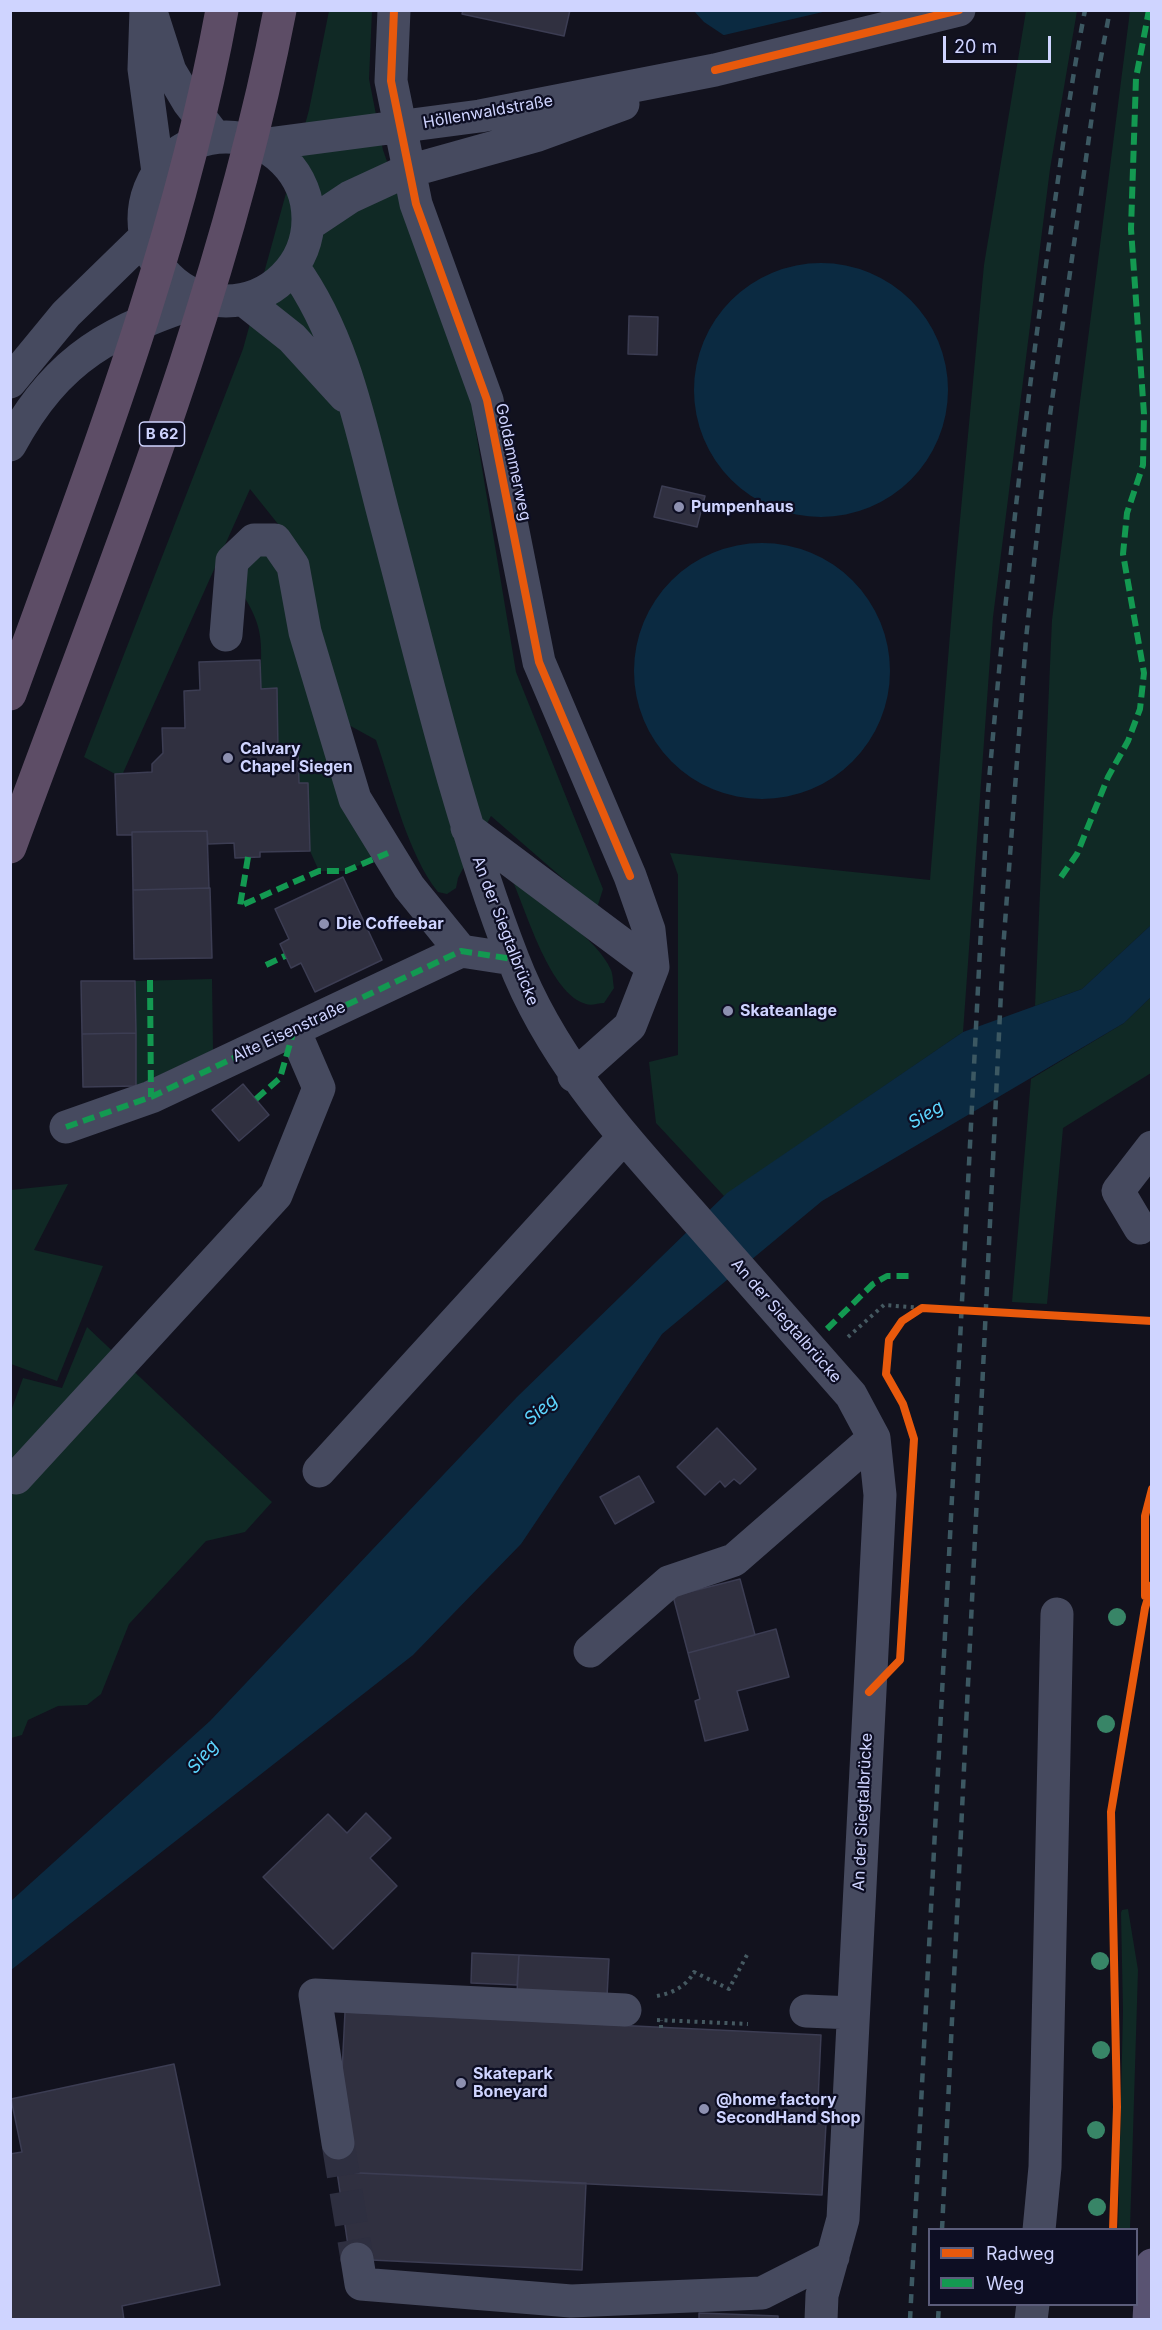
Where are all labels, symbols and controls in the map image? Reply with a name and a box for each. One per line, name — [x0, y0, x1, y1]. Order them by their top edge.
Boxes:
scale bar — [946, 24, 1054, 62]
text: 20 m — [954, 36, 997, 57]
street label: Höllenwaldstraße — [422, 91, 554, 133]
street label: Goldammerweg — [491, 401, 535, 523]
road number: B 62 — [140, 422, 184, 446]
place label: Pumpenhaus — [691, 497, 794, 517]
marker: Pumpenhaus — [672, 500, 686, 514]
place label: Calvary Chapel Siegen — [240, 739, 353, 777]
marker: Calvary Chapel Siegen — [221, 751, 235, 765]
street label: An der Siegtalbrücke — [468, 854, 542, 1008]
place label: Die Coffeebar — [336, 914, 444, 934]
marker: Die Coffeebar — [317, 917, 331, 931]
street label: Alte Eisenstraße — [229, 997, 349, 1067]
place label: Skateanlage — [740, 1001, 837, 1021]
marker: Skateanlage — [721, 1004, 735, 1018]
water label: Sieg — [904, 1096, 948, 1134]
street label: An der Siegtalbrücke — [727, 1255, 845, 1387]
water label: Sieg — [520, 1390, 562, 1430]
street label: An der Siegtalbrücke — [849, 1732, 877, 1892]
water label: Sieg — [183, 1736, 223, 1778]
place label: Skatepark Boneyard — [473, 2064, 553, 2102]
marker: Skatepark Boneyard — [454, 2076, 468, 2090]
place label: @home factory SecondHand Shop — [716, 2090, 861, 2128]
marker: @home factory SecondHand Shop — [697, 2102, 711, 2116]
legend — [928, 2228, 1138, 2306]
text: Radweg — [986, 2243, 1055, 2264]
text: Weg — [986, 2273, 1024, 2294]

